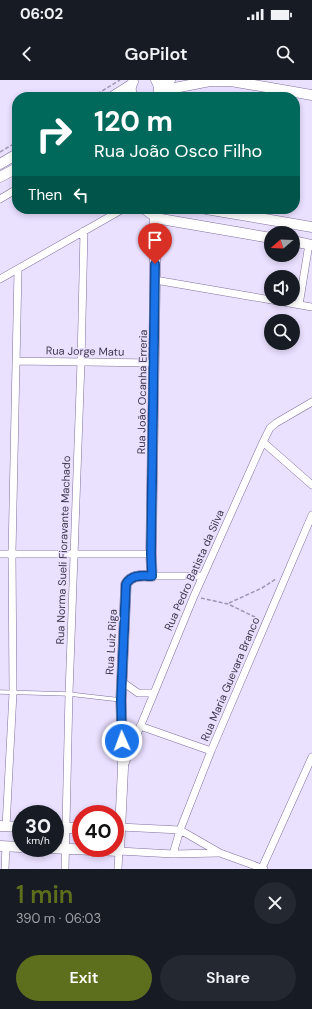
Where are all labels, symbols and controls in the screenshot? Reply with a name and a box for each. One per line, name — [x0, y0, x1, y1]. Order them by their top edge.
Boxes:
text: 06:02 — [20, 4, 63, 24]
text: GoPilot — [124, 42, 188, 66]
icon: back — [16, 43, 38, 65]
icon: search — [274, 43, 296, 65]
text: 120 m — [94, 103, 173, 140]
icon: right — [28, 108, 80, 160]
text: Rua João Osco Filho — [94, 139, 262, 163]
icon: left — [70, 184, 92, 206]
text: Then — [28, 185, 62, 205]
pin — [138, 223, 172, 264]
north arrow — [264, 226, 300, 262]
map controls — [264, 226, 300, 350]
icon: arrive — [144, 229, 166, 251]
button: sound — [264, 270, 300, 306]
button: search — [264, 314, 300, 350]
street label: Rua João Ocanha Erreria — [134, 330, 150, 454]
street label: Rua Jorge Matu — [46, 343, 124, 359]
street label: Rua Norma Sueli Fioravante Machado — [53, 455, 73, 645]
street label: Rua Pedro Batista da Silva — [161, 507, 227, 633]
street label: Rua Luiz Riga — [102, 609, 120, 675]
street label: Rua Maria Guevara Branco — [197, 615, 263, 743]
position arrow — [101, 720, 143, 762]
speed limit sign: 40 — [72, 805, 124, 857]
text: 30 — [25, 813, 51, 839]
text: km/h — [26, 834, 50, 847]
text: 1 min — [16, 879, 73, 910]
button: close — [254, 882, 296, 924]
text: 390 m · 06:03 — [16, 910, 101, 927]
button: Exit — [16, 955, 152, 1001]
button: Share — [160, 955, 296, 1001]

